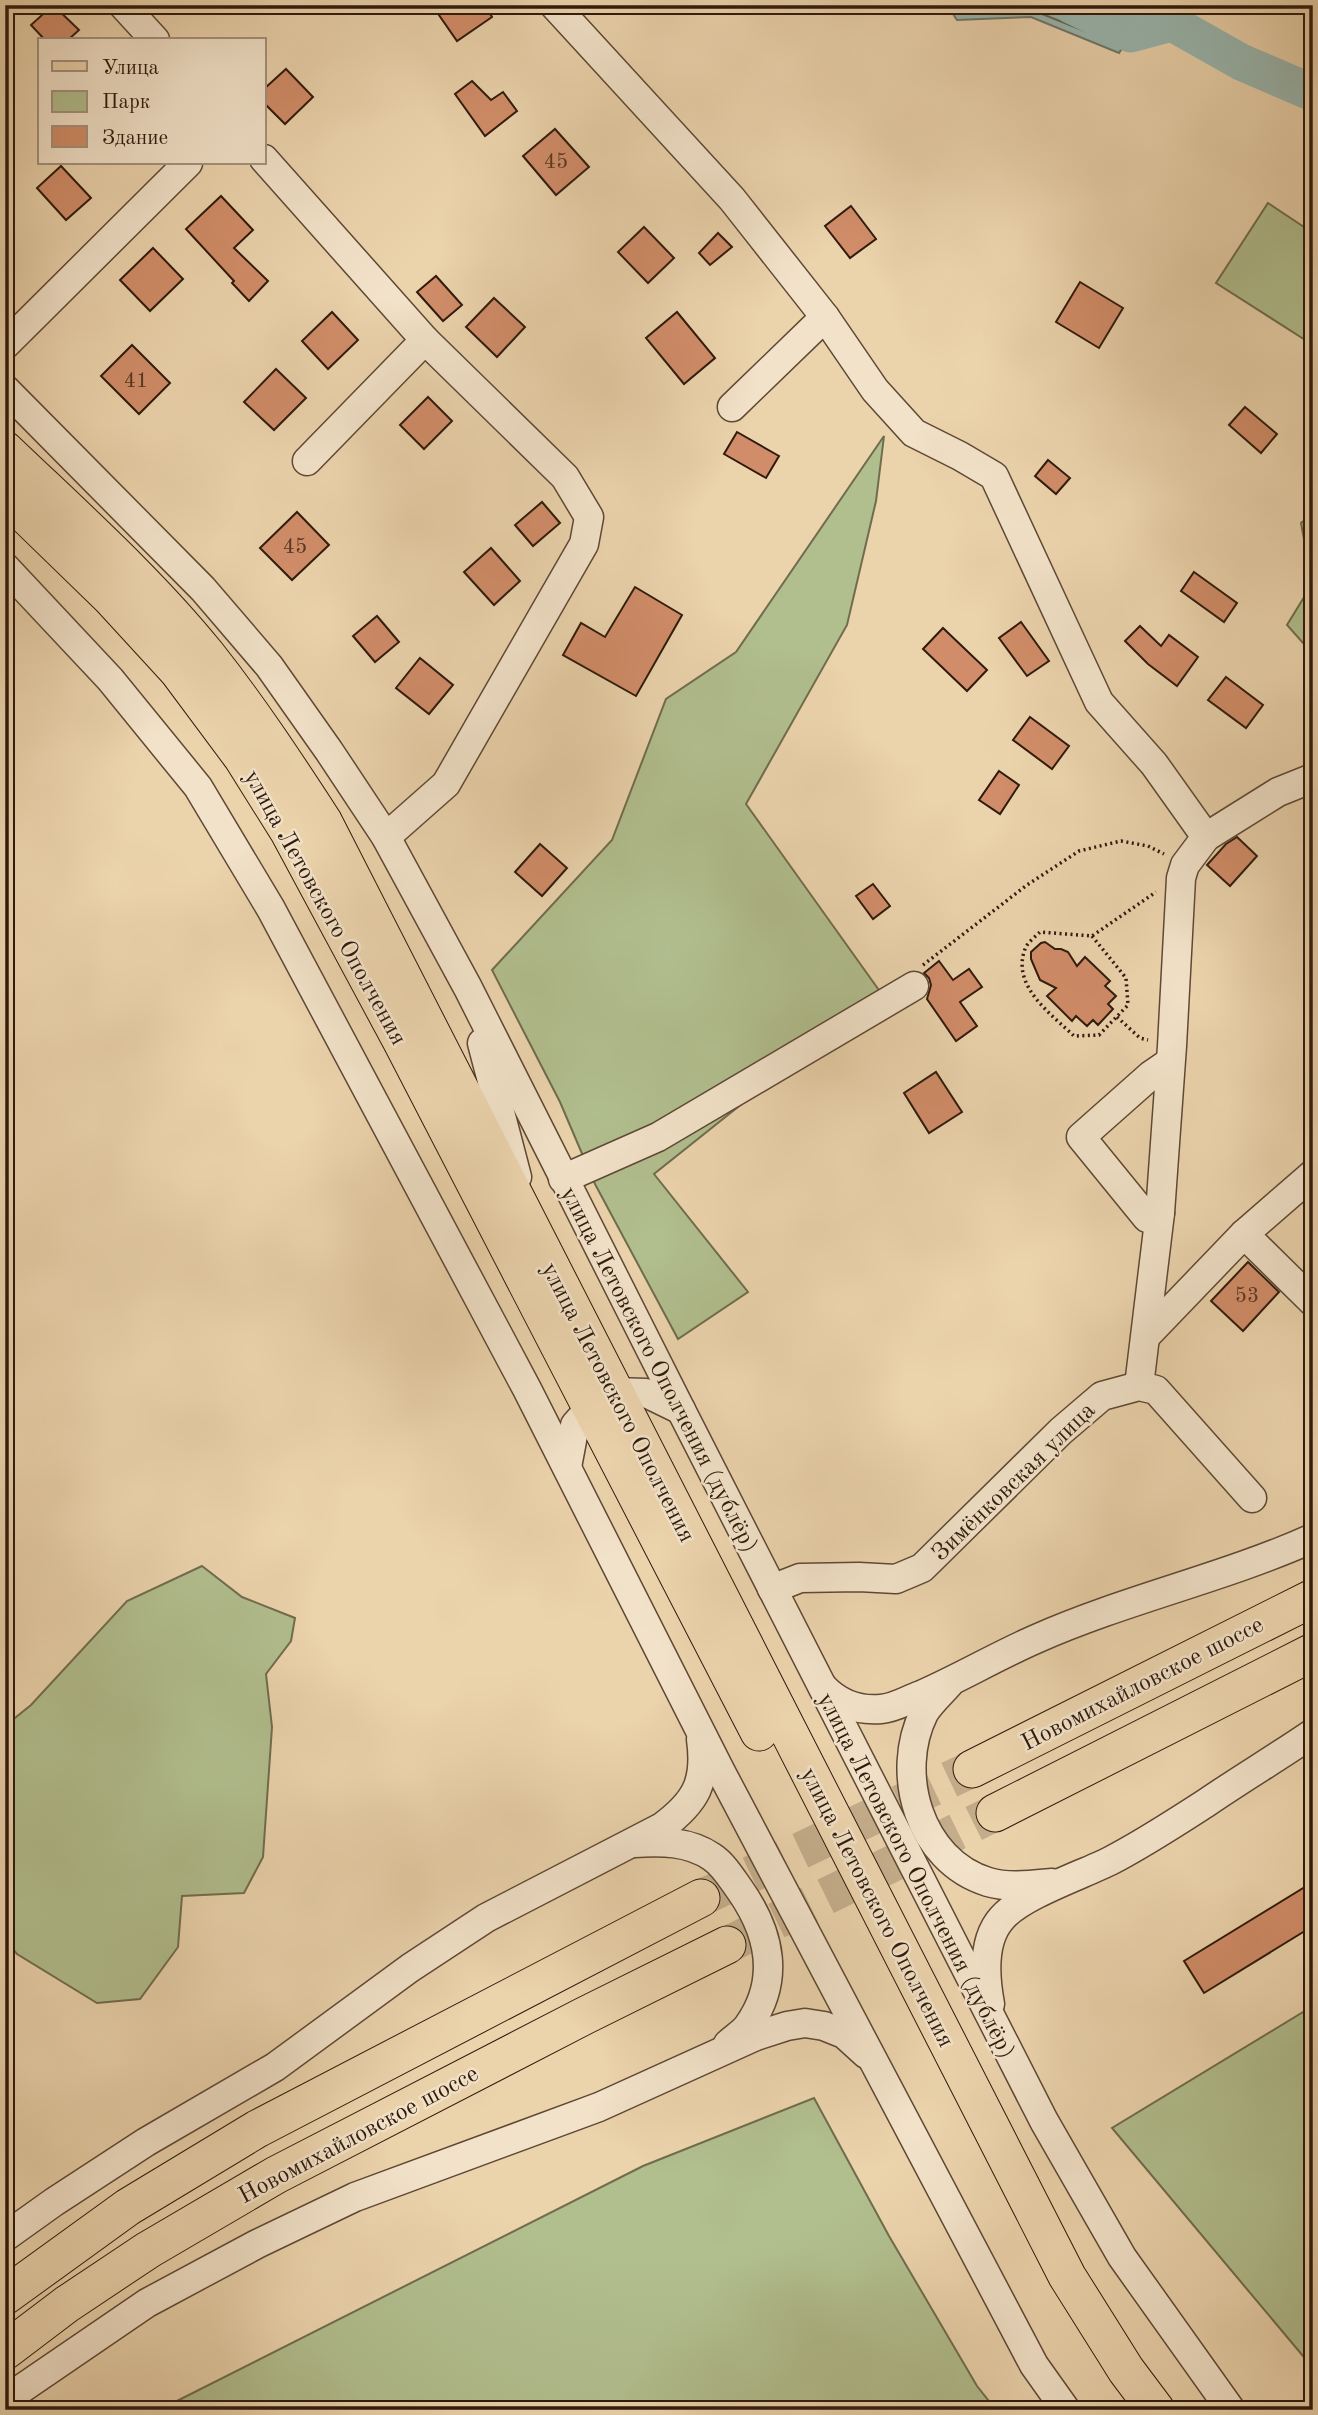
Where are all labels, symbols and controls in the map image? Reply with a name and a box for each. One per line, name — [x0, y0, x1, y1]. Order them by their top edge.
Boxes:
legend — [38, 38, 266, 164]
text: Улица — [102, 58, 159, 79]
text: Парк — [102, 92, 151, 113]
text: Здание — [102, 128, 168, 149]
house number: 45 — [544, 152, 568, 173]
house number: 41 — [124, 371, 148, 392]
house number: 45 — [283, 537, 307, 558]
street label: улица Летовского Ополчения — [239, 766, 410, 1050]
street label: улица Летовского Ополчения (дублёр) — [555, 1181, 765, 1557]
street label: улица Летовского Ополчения — [536, 1257, 702, 1547]
house number: 53 — [1235, 1286, 1259, 1307]
street label: Зимёнковская улица — [928, 1399, 1101, 1566]
street label: Новомихайловское шоссе — [1018, 1613, 1268, 1756]
street label: улица Летовского Ополчения (дублёр) — [812, 1687, 1022, 2063]
street label: улица Летовского Ополчения — [795, 1762, 961, 2052]
street label: Новомихайловское шоссе — [235, 2062, 483, 2209]

